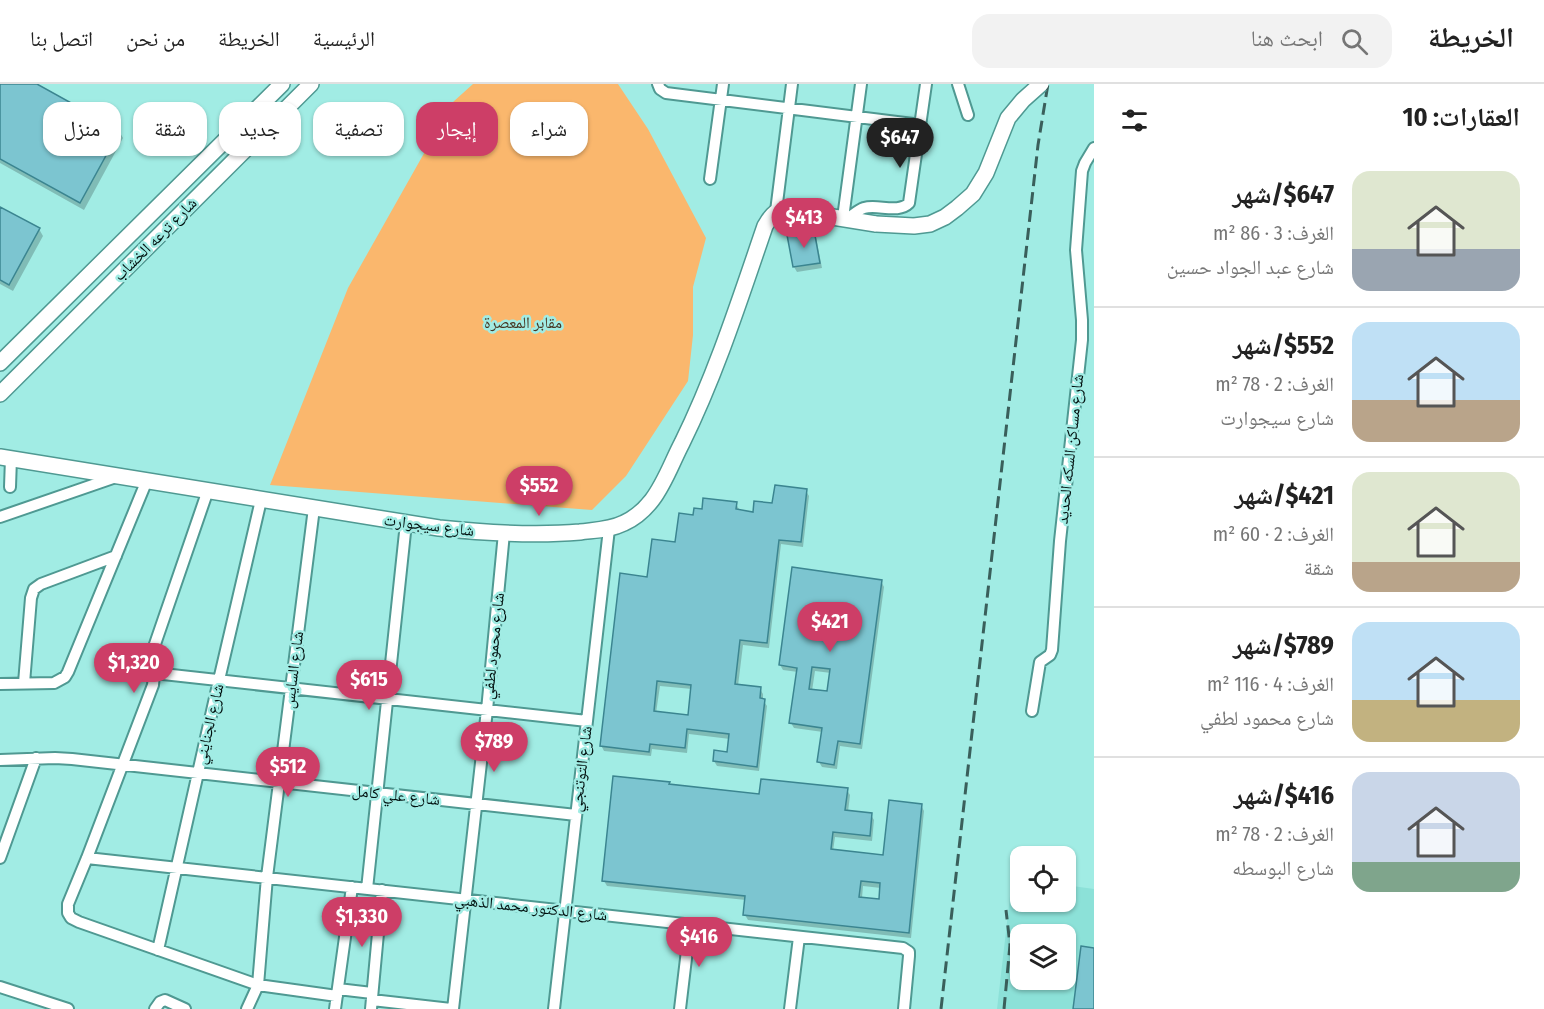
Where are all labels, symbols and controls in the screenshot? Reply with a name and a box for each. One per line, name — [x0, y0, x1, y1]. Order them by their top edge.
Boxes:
search box — [972, 14, 1392, 68]
text: الخريطة — [1428, 21, 1514, 54]
text: ابحث هنا — [1251, 25, 1323, 52]
icon: search — [1338, 25, 1371, 58]
text: اتصل بنا — [30, 26, 93, 52]
text: من نحن — [126, 26, 185, 52]
text: الخريطة — [218, 26, 280, 52]
text: الرئيسية — [313, 26, 375, 52]
chip: منزل — [43, 102, 121, 156]
chip: شقة — [133, 102, 207, 156]
chip: جديد — [219, 102, 301, 156]
chip: تصفية — [313, 102, 404, 156]
chip: إيجار — [416, 102, 498, 156]
chip: شراء — [510, 102, 588, 156]
text: العقارات: 10 — [1402, 102, 1520, 133]
icon: filters — [1118, 104, 1151, 137]
pin: $647 — [864, 118, 936, 169]
text: $647 — [881, 125, 919, 149]
text: $647/شهر — [1233, 179, 1334, 210]
street label: شارع ترعه الخشاب — [109, 193, 201, 285]
icon: home — [1400, 195, 1472, 267]
pin: $413 — [768, 198, 840, 249]
text: $413 — [786, 205, 822, 229]
text: الغرف: 3 · 86 m² — [1213, 221, 1334, 245]
text: شارع عبد الجواد حسين — [1167, 255, 1334, 279]
park label: مقابر المعصرة — [484, 313, 562, 332]
text: $552/شهر — [1233, 330, 1334, 361]
icon: home — [1400, 346, 1472, 418]
text: الغرف: 2 · 78 m² — [1215, 372, 1334, 396]
street label: شارع مساكن السكه الحديد — [1053, 373, 1088, 525]
text: شارع سيجوارت — [1220, 406, 1334, 430]
pin: $552 — [503, 466, 575, 517]
text: $552 — [520, 473, 558, 497]
text: $421/شهر — [1234, 480, 1334, 511]
icon: home — [1400, 496, 1472, 568]
street label: شارع سيجوارت — [383, 510, 475, 541]
text: الغرف: 2 · 60 m² — [1213, 522, 1334, 546]
text: شقة — [1304, 556, 1334, 580]
street label: شارع محمود لطفي — [478, 592, 511, 701]
pin: $421 — [794, 602, 866, 653]
text: $421 — [811, 609, 849, 633]
street label: شارع السايس — [279, 630, 308, 710]
text: $789/شهر — [1233, 630, 1334, 661]
pin: $1,320 — [85, 643, 183, 694]
icon: home — [1400, 646, 1472, 718]
text: $1,320 — [108, 650, 160, 674]
pin: $615 — [333, 660, 405, 711]
text: $615 — [350, 667, 388, 691]
text: الغرف: 4 · 116 m² — [1207, 672, 1334, 696]
street label: شارع الجنايني — [191, 682, 230, 767]
text: شارع محمود لطفي — [1200, 706, 1334, 730]
pin: $789 — [458, 722, 530, 773]
street label: شارع التوتنجي — [566, 725, 599, 813]
text: $789 — [475, 729, 513, 753]
pin: $512 — [252, 747, 324, 798]
text: $512 — [270, 754, 306, 778]
text: $416/شهر — [1234, 780, 1334, 811]
street label: شارع علي كامل — [351, 781, 441, 812]
icon: home — [1400, 796, 1472, 868]
text: الغرف: 2 · 78 m² — [1215, 822, 1334, 846]
map controls — [1010, 846, 1076, 990]
button: locate — [1010, 846, 1076, 912]
text: شارع البوسطه — [1232, 856, 1334, 880]
street label: شارع الدكتور محمد الذهبي — [453, 890, 608, 928]
pin: $1,330 — [313, 897, 411, 948]
text: $1,330 — [336, 904, 388, 928]
pin: $416 — [663, 917, 735, 968]
text: $416 — [680, 924, 718, 948]
button: layers — [1010, 924, 1076, 990]

